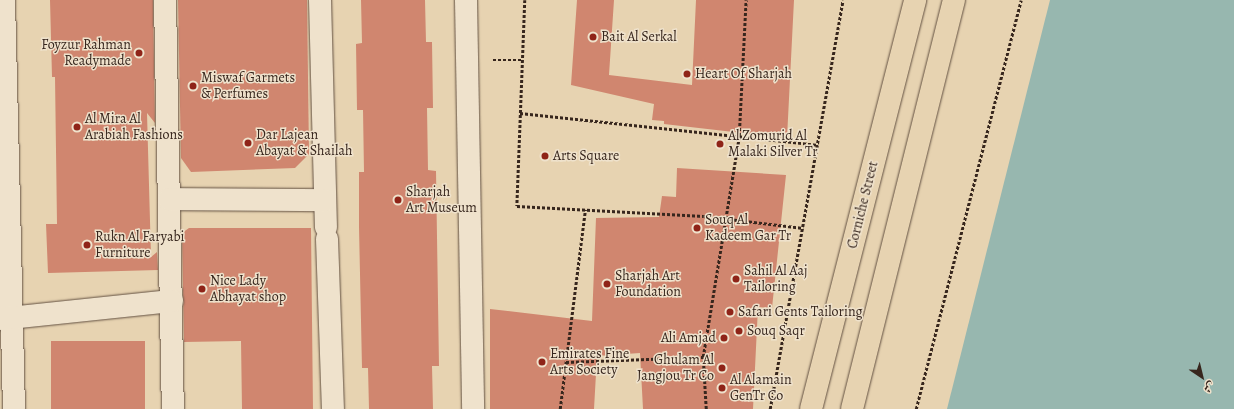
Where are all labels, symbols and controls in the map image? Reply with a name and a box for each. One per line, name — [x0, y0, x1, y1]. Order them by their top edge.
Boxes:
place label: Bait Al Serkal — [601, 29, 677, 45]
marker: Bait Al Serkal — [588, 32, 598, 42]
place label: Foyzur Rahman Readymade — [41, 37, 131, 70]
marker: Foyzur Rahman Readymade — [134, 48, 144, 58]
place label: Heart Of Sharjah — [695, 66, 792, 82]
marker: Heart Of Sharjah — [682, 69, 692, 79]
place label: Miswaf Garmets & Perfumes — [201, 70, 295, 102]
marker: Miswaf Garmets & Perfumes — [188, 81, 198, 91]
place label: Al Mira Al Arabiah Fashions — [85, 111, 183, 144]
marker: Al Mira Al Arabiah Fashions — [72, 122, 82, 132]
place label: Dar Lajean Abayat & Shailah — [256, 127, 352, 160]
place label: Al Zomurid Al Malaki Silver Tr — [728, 128, 818, 160]
marker: Dar Lajean Abayat & Shailah — [243, 138, 253, 148]
marker: Al Zomurid Al Malaki Silver Tr — [715, 139, 725, 149]
place label: Arts Square — [553, 148, 619, 164]
marker: Arts Square — [540, 151, 550, 161]
street label: Corniche Street — [844, 160, 882, 250]
place label: Sharjah Art Museum — [406, 184, 477, 216]
marker: Sharjah Art Museum — [393, 195, 403, 205]
place label: Souq Al Kadeem Gar Tr — [705, 212, 791, 244]
marker: Souq Al Kadeem Gar Tr — [692, 223, 702, 233]
place label: Rukn Al Faryabi Furniture — [95, 229, 184, 262]
marker: Rukn Al Faryabi Furniture — [82, 240, 92, 250]
place label: Sahil Al Aaj Tailoring — [744, 263, 808, 296]
place label: Sharjah Art Foundation — [615, 268, 681, 300]
place label: Nice Lady Abhayat shop — [210, 273, 286, 306]
marker: Sahil Al Aaj Tailoring — [731, 274, 741, 284]
marker: Sharjah Art Foundation — [602, 279, 612, 289]
marker: Nice Lady Abhayat shop — [197, 284, 207, 294]
place label: Safari Gents Tailoring — [738, 304, 863, 320]
marker: Safari Gents Tailoring — [725, 307, 735, 317]
place label: Souq Saqr — [747, 323, 805, 339]
marker: Souq Saqr — [734, 326, 744, 336]
place label: Ali Amjad — [661, 330, 716, 346]
marker: Ali Amjad — [719, 333, 729, 343]
place label: Emirates Fine Arts Society — [550, 346, 629, 378]
place label: Ghulam Al Jangjou Tr Co — [637, 352, 714, 384]
marker: Emirates Fine Arts Society — [537, 357, 547, 367]
north arrow — [1182, 357, 1222, 397]
marker: Ghulam Al Jangjou Tr Co — [717, 363, 727, 373]
place label: Al Alamain GenTr Co — [730, 372, 792, 404]
text: ش — [1200, 378, 1218, 397]
marker: Al Alamain GenTr Co — [717, 383, 727, 393]

